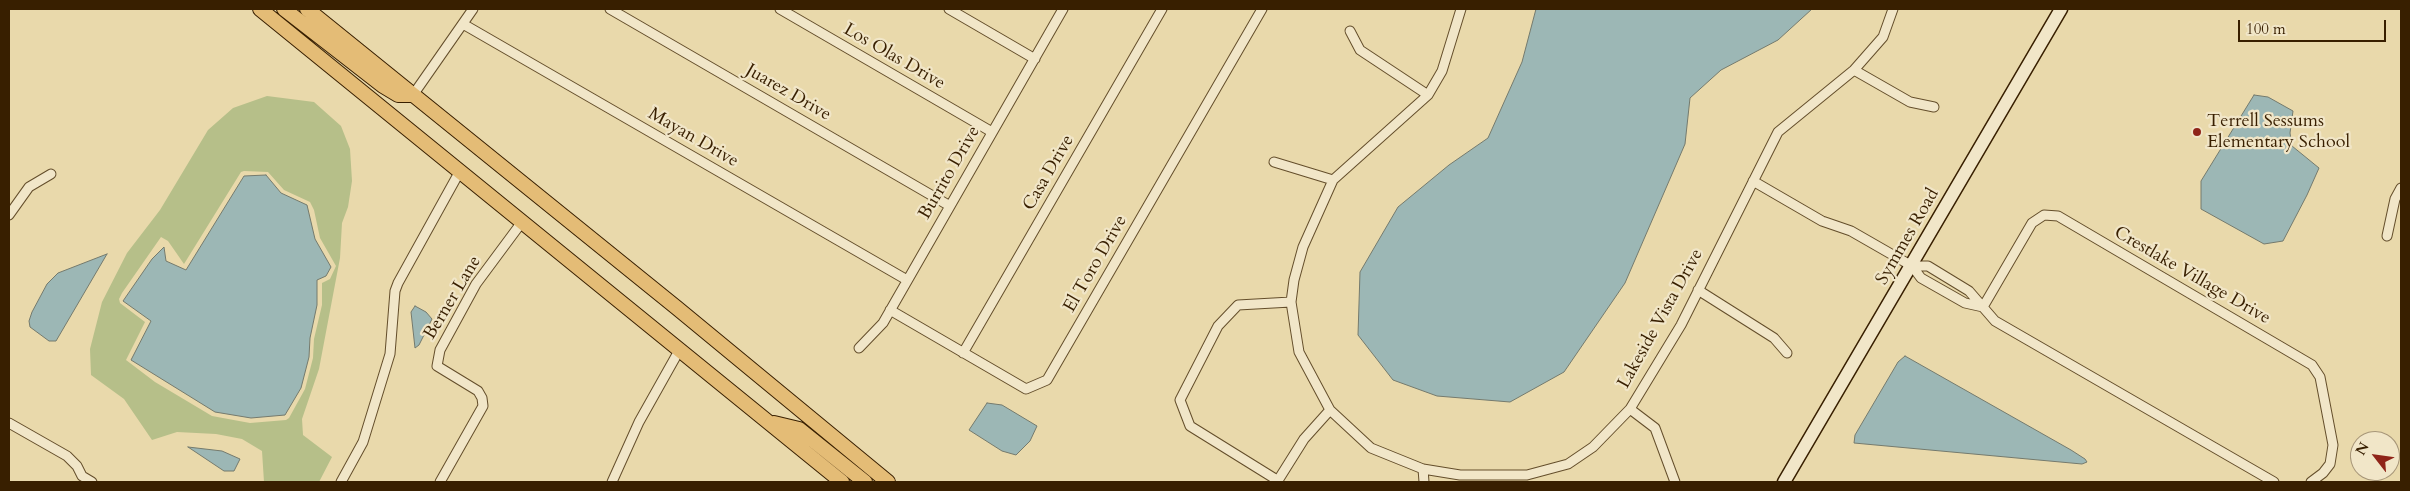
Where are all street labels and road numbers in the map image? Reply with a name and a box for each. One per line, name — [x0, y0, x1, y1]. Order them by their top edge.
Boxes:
street label: Los Olas Drive — [839, 19, 949, 95]
street label: Juarez Drive — [742, 60, 834, 126]
street label: Mayan Drive — [644, 103, 742, 173]
street label: Burrito Drive — [915, 123, 985, 223]
street label: Casa Drive — [1019, 131, 1079, 215]
street label: Symmes Road — [1872, 185, 1944, 289]
street label: El Toro Drive — [1060, 212, 1132, 316]
street label: Crestlake Village Drive — [2110, 222, 2274, 330]
street label: Lakeside Vista Drive — [1614, 245, 1708, 393]
street label: Berner Lane — [420, 252, 486, 344]

